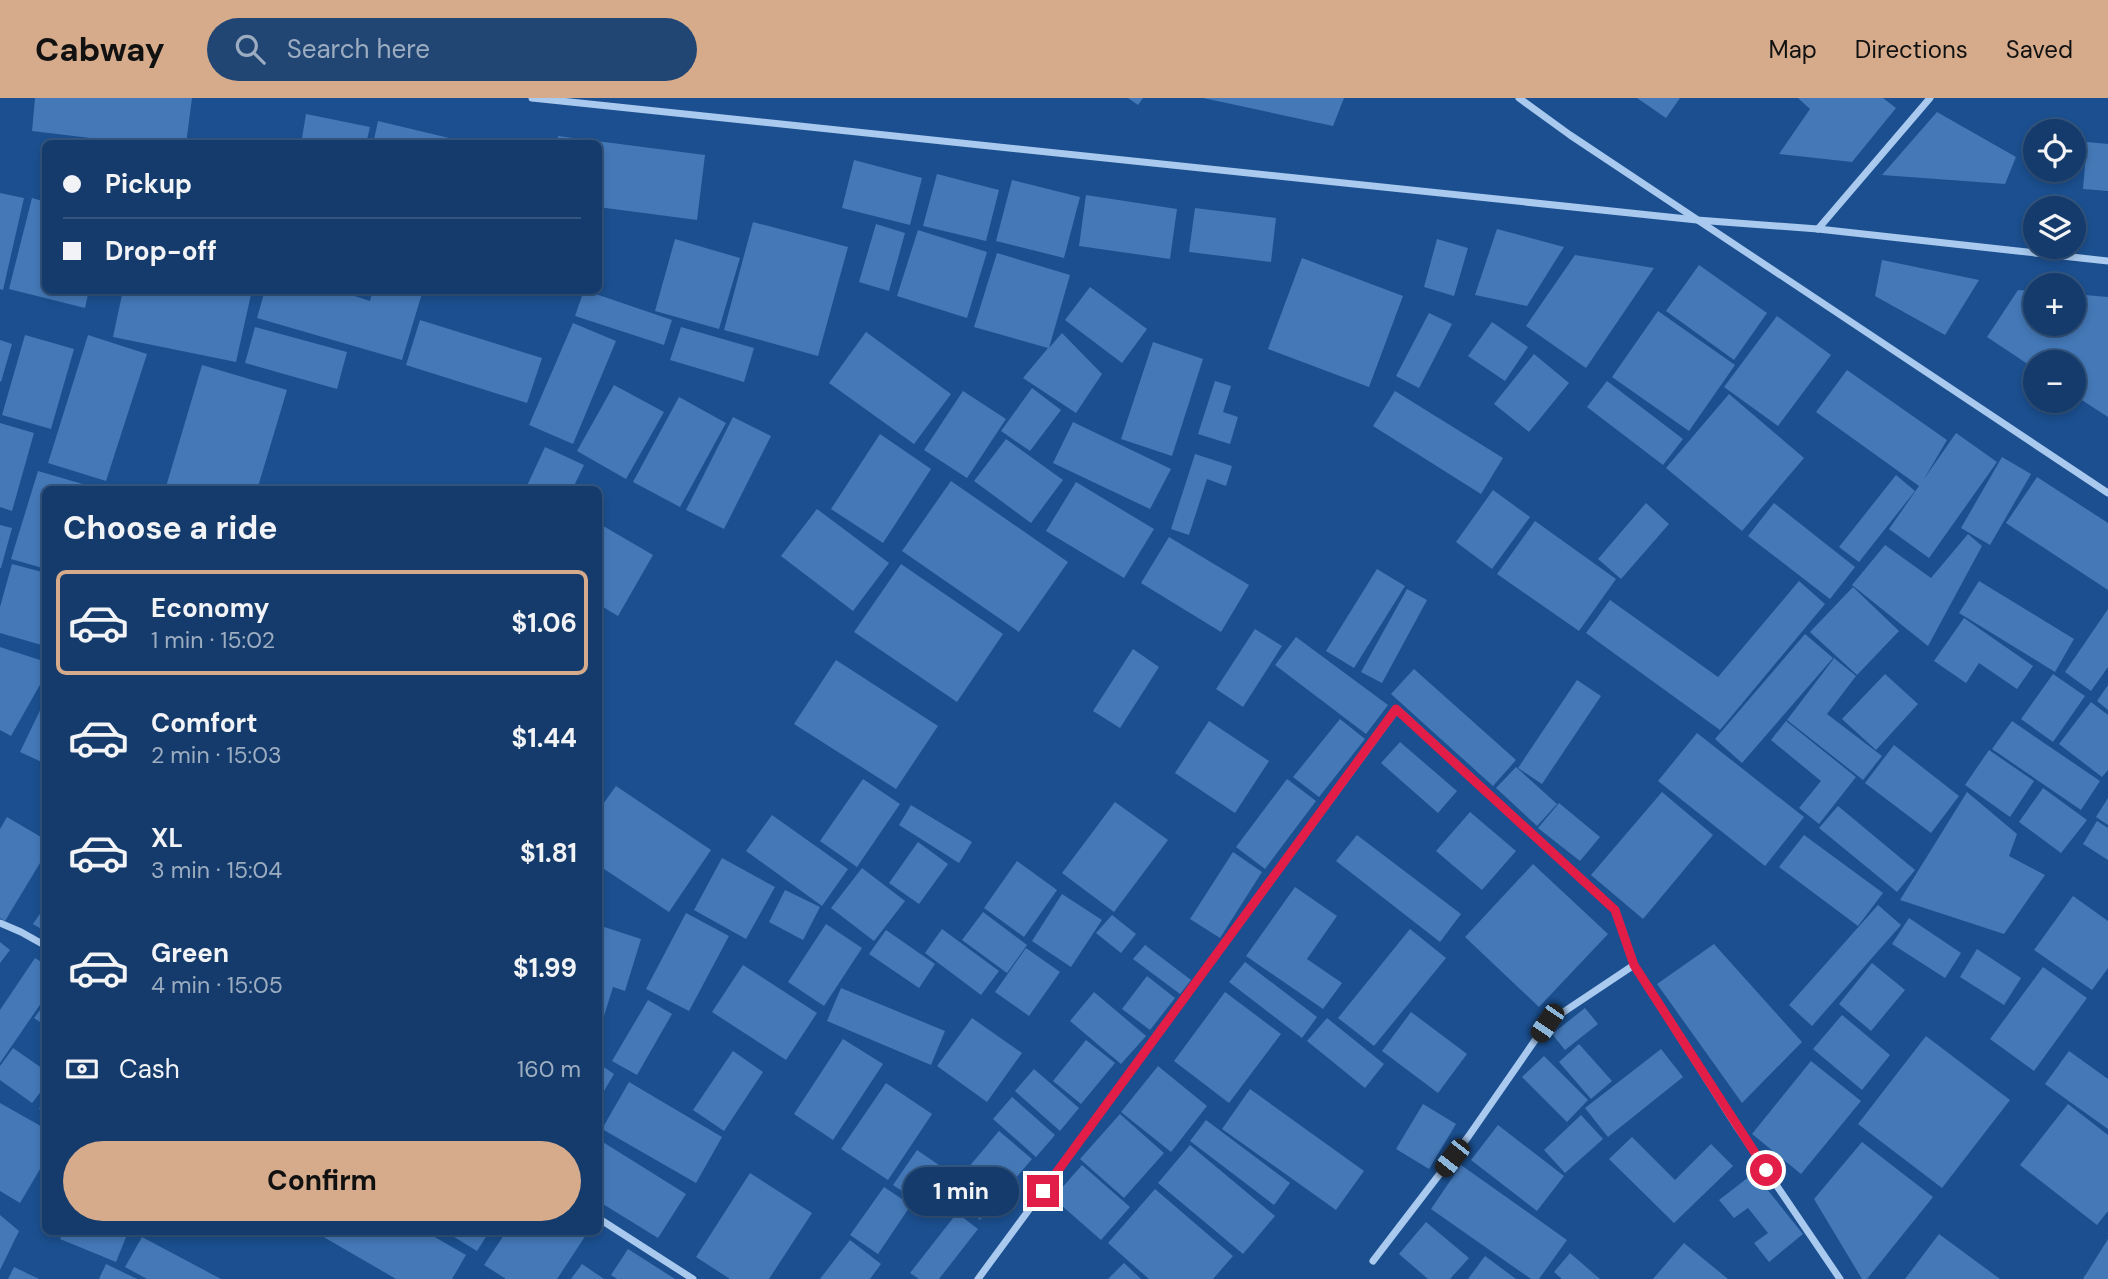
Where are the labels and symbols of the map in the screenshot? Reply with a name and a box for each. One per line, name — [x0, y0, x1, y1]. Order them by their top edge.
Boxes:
car — [1527, 1000, 1568, 1046]
car — [1431, 1135, 1474, 1181]
route start — [1750, 1154, 1782, 1186]
callout: 1 min — [903, 1166, 1018, 1216]
route end — [1027, 1175, 1059, 1207]

